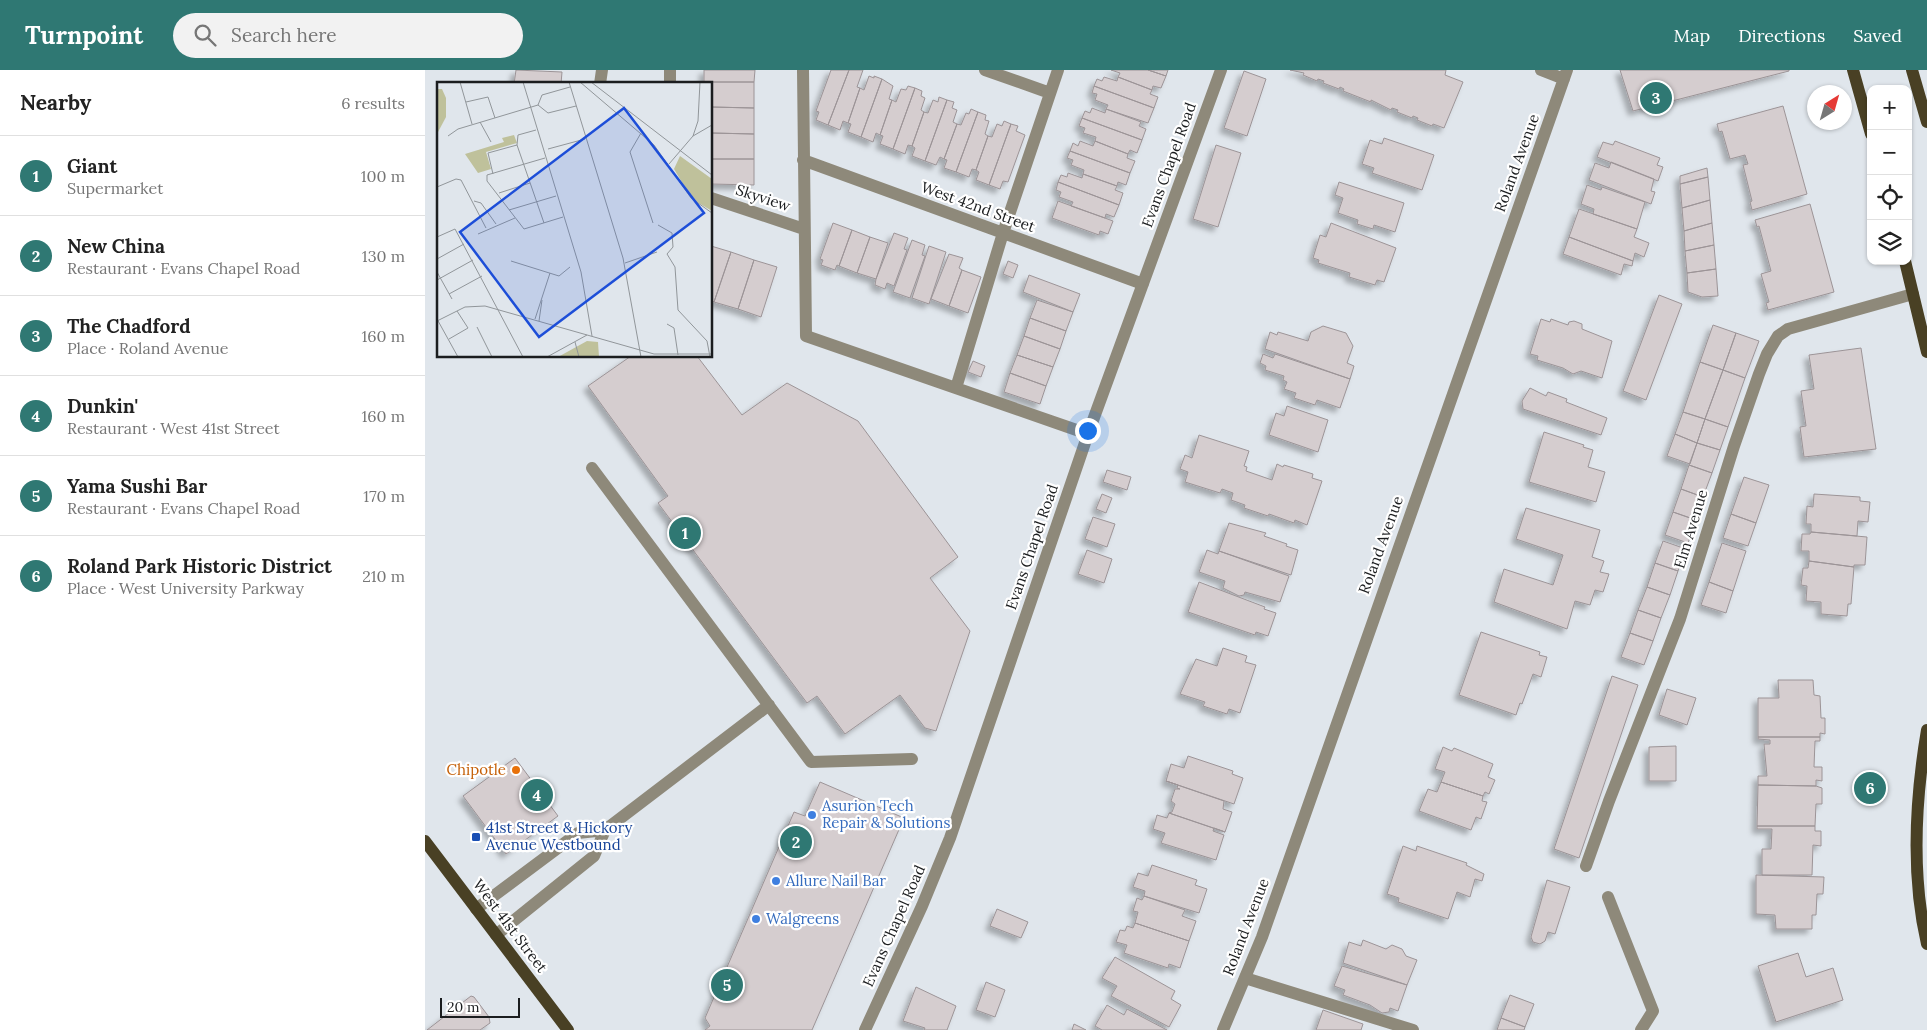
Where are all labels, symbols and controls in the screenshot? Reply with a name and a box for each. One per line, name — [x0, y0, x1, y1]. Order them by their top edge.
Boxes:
search box — [173, 13, 523, 58]
text: Turnpoint — [25, 20, 143, 51]
icon: search — [191, 21, 219, 49]
text: Search here — [231, 23, 337, 47]
text: Map — [1674, 24, 1710, 47]
text: Directions — [1738, 24, 1825, 47]
text: Saved — [1853, 24, 1902, 47]
pin: 3 — [1640, 79, 1672, 117]
inset map — [437, 82, 713, 358]
north arrow — [1807, 85, 1852, 130]
map controls — [1867, 85, 1912, 265]
button: + — [1867, 85, 1912, 130]
text: Nearby — [20, 89, 91, 116]
text: 6 results — [341, 93, 405, 113]
street label: Evans Chapel Road — [1137, 100, 1200, 230]
street label: Roland Avenue — [1490, 111, 1543, 214]
button: − — [1867, 130, 1912, 175]
text: Giant — [67, 154, 117, 178]
text: 1 — [33, 166, 39, 186]
text: 100 m — [361, 166, 405, 186]
button: locate — [1867, 175, 1912, 220]
street label: West 42nd Street — [919, 177, 1038, 236]
text: Supermarket — [67, 178, 163, 198]
street label: Skyview — [733, 180, 793, 215]
button: layers — [1867, 220, 1912, 265]
text: New China — [67, 234, 165, 258]
text: 2 — [32, 246, 40, 266]
text: 130 m — [362, 246, 405, 266]
text: Restaurant · Evans Chapel Road — [67, 258, 300, 278]
text: The Chadford — [67, 314, 190, 338]
text: 3 — [32, 326, 40, 346]
text: 160 m — [361, 326, 405, 346]
text: Place · Roland Avenue — [67, 338, 228, 358]
text: Dunkin' — [67, 394, 138, 418]
text: 4 — [32, 406, 40, 426]
text: 160 m — [361, 406, 405, 426]
text: Restaurant · West 41st Street — [67, 418, 280, 438]
your location — [1075, 418, 1101, 444]
text: Yama Sushi Bar — [67, 474, 207, 498]
street label: Evans Chapel Road — [1001, 482, 1062, 612]
text: 5 — [32, 486, 40, 506]
text: 170 m — [363, 486, 405, 506]
street label: Elm Avenue — [1669, 487, 1712, 571]
street label: Roland Avenue — [1354, 493, 1407, 596]
text: Restaurant · Evans Chapel Road — [67, 498, 300, 518]
pin: 1 — [669, 514, 701, 552]
text: Roland Park Historic District — [67, 554, 332, 578]
text: 6 — [31, 566, 41, 586]
text: 210 m — [362, 566, 405, 586]
text: Place · West University Parkway — [67, 578, 304, 598]
place label: Chipotle — [447, 760, 506, 779]
marker: Chipotle — [510, 764, 522, 776]
pin: 6 — [1854, 769, 1886, 807]
pin: 4 — [521, 776, 553, 814]
place label: Asurion Tech Repair & Solutions — [821, 796, 950, 832]
marker: Asurion Tech Repair & Solutions — [806, 809, 818, 821]
place label: 41st Street & Hickory Avenue Westbound — [485, 818, 632, 854]
pin: 2 — [780, 823, 812, 861]
marker: 41st Street & Hickory Avenue Westbound — [470, 831, 482, 843]
street label: Evans Chapel Road — [858, 862, 929, 990]
place label: Allure Nail Bar — [785, 871, 886, 890]
street label: West 41st Street — [469, 875, 552, 976]
marker: Allure Nail Bar — [770, 875, 782, 887]
street label: Roland Avenue — [1218, 875, 1273, 978]
place label: Walgreens — [766, 909, 839, 928]
marker: Walgreens — [750, 913, 762, 925]
pin: 5 — [711, 966, 743, 1004]
scale bar — [440, 995, 520, 1018]
text: 20 m — [447, 998, 479, 1016]

